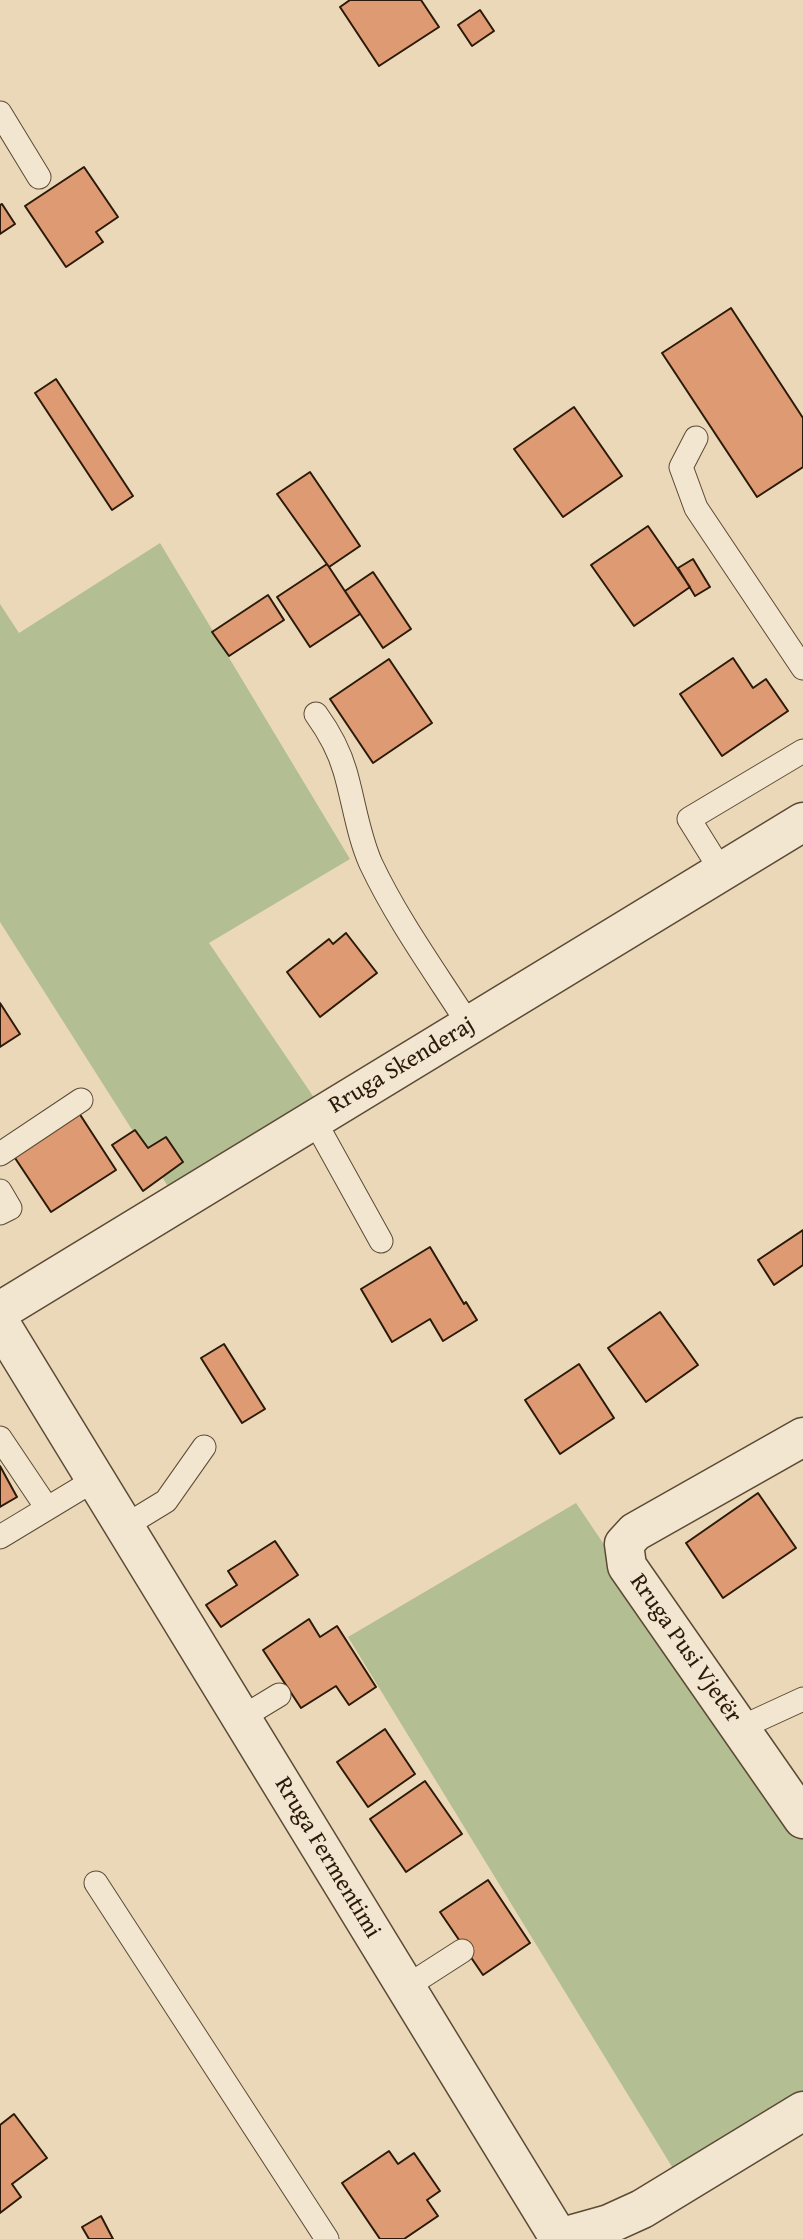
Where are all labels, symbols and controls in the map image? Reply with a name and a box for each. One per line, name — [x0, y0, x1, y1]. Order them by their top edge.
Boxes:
street label: Rruga Skenderaj — [324, 1011, 480, 1121]
street label: Rruga Pusi Vjetër — [623, 1569, 747, 1729]
street label: Rruga Fermentimi — [268, 1772, 386, 1944]

